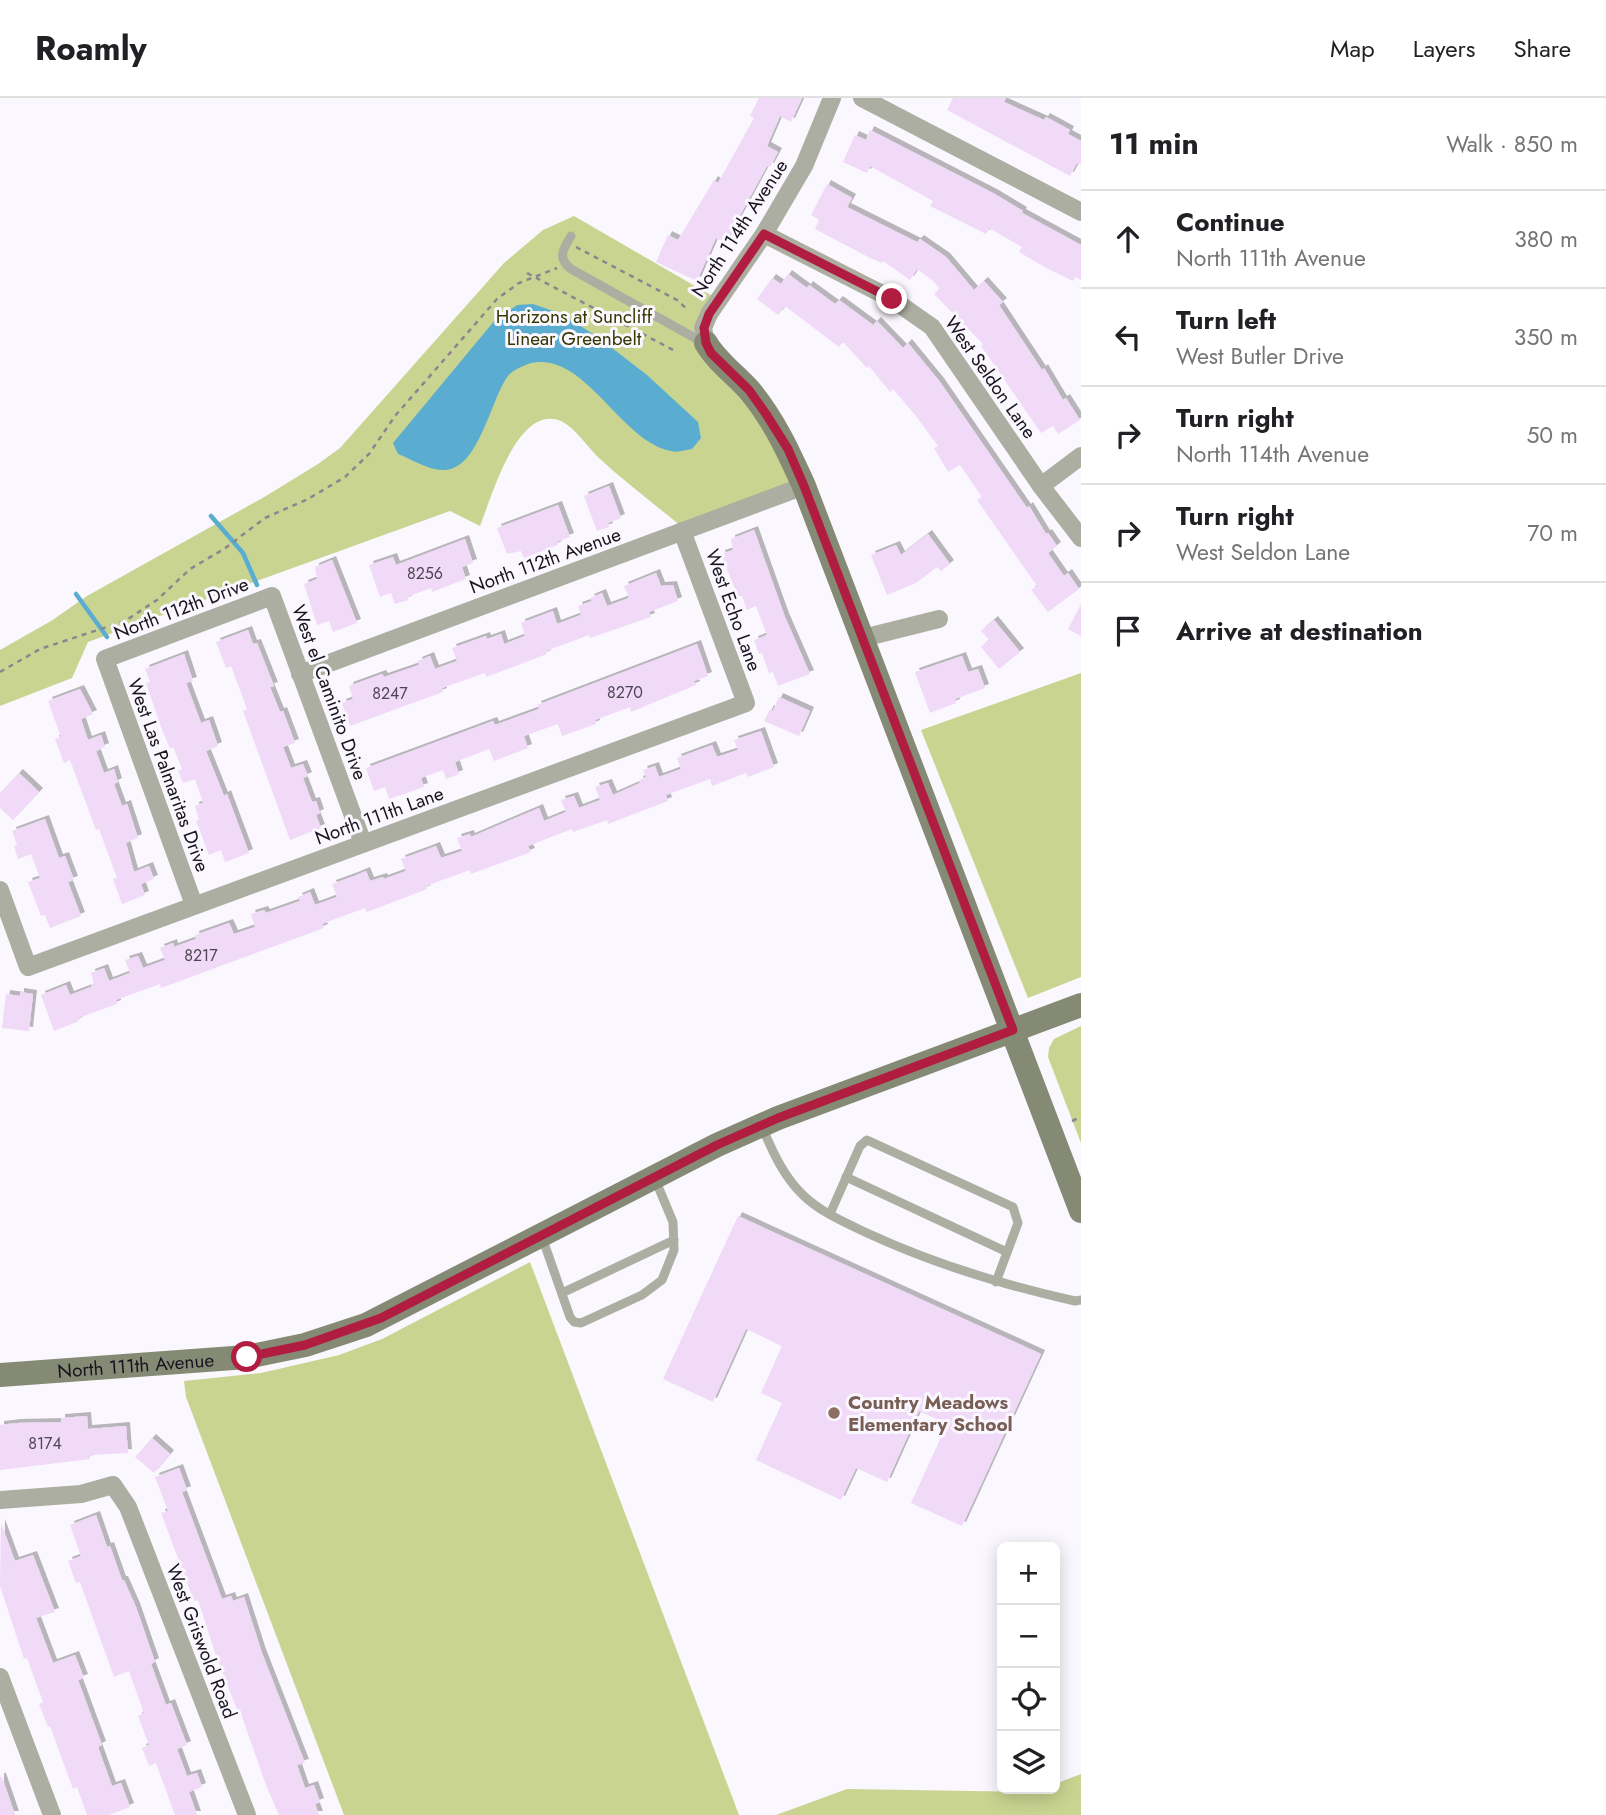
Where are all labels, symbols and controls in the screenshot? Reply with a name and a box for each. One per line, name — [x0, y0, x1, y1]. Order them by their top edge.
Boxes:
text: Roamly — [35, 25, 147, 72]
text: Map — [1330, 31, 1375, 66]
text: Layers — [1413, 31, 1475, 66]
text: Share — [1513, 31, 1571, 66]
text: 11 min — [1109, 122, 1199, 165]
text: Walk · 850 m — [1446, 127, 1578, 161]
street label: North 114th Avenue — [685, 154, 794, 302]
text: Continue — [1176, 203, 1285, 241]
icon: ahead — [1109, 220, 1147, 258]
text: 380 m — [1514, 222, 1578, 256]
text: North 111th Avenue — [1176, 241, 1366, 275]
route end — [876, 283, 907, 314]
text: Turn left — [1176, 301, 1276, 339]
park label: Horizons at Suncliff Linear Greenbelt — [496, 303, 653, 352]
street label: West Seldon Lane — [938, 311, 1043, 444]
icon: left — [1109, 318, 1147, 356]
text: 350 m — [1514, 320, 1578, 354]
text: West Butler Drive — [1176, 339, 1344, 373]
text: Turn right — [1176, 399, 1294, 437]
icon: right — [1109, 416, 1147, 454]
text: 50 m — [1526, 418, 1578, 452]
text: North 114th Avenue — [1176, 437, 1369, 471]
text: Turn right — [1176, 497, 1294, 535]
icon: right — [1109, 514, 1147, 552]
text: 70 m — [1527, 516, 1578, 550]
street label: North 112th Avenue — [466, 520, 625, 600]
text: West Seldon Lane — [1176, 535, 1350, 569]
street label: West Echo Lane — [699, 545, 768, 675]
house number: 8256 — [407, 562, 443, 585]
street label: North 112th Drive — [110, 570, 253, 647]
street label: West el Caminito Drive — [285, 601, 374, 784]
icon: arrive — [1109, 612, 1147, 650]
text: Arrive at destination — [1176, 612, 1423, 650]
street label: West Las Palmaritas Drive — [121, 675, 216, 876]
house number: 8270 — [607, 681, 643, 704]
house number: 8247 — [372, 682, 408, 705]
street label: North 111th Lane — [311, 780, 448, 851]
house number: 8217 — [184, 944, 218, 967]
route start — [231, 1341, 262, 1372]
street label: North 111th Avenue — [56, 1346, 215, 1385]
place label: Country Meadows Elementary School — [848, 1389, 1013, 1438]
marker: Country Meadows Elementary School — [826, 1405, 842, 1421]
house number: 8174 — [28, 1432, 62, 1455]
map controls — [997, 1542, 1060, 1794]
button: + — [997, 1542, 1060, 1605]
street label: West Griswold Road — [160, 1560, 243, 1722]
button: − — [997, 1605, 1060, 1668]
button: locate — [997, 1668, 1060, 1731]
button: layers — [997, 1731, 1060, 1794]

